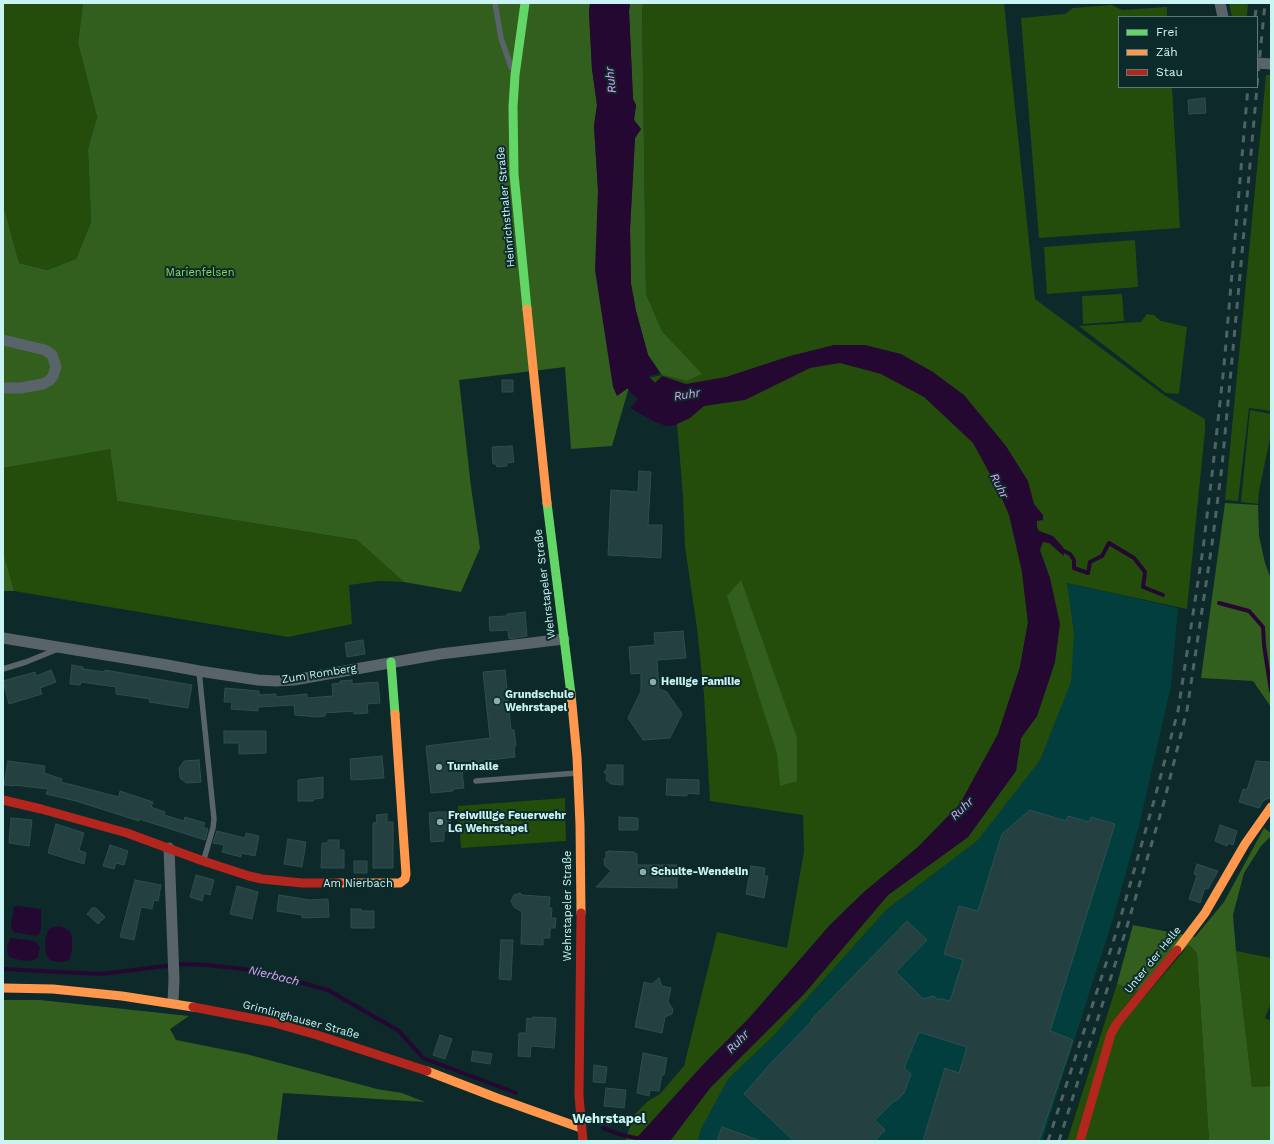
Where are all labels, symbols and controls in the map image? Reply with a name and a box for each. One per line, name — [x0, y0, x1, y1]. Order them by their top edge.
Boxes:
legend — [1118, 16, 1258, 88]
text: Frei — [1156, 25, 1178, 39]
text: Zäh — [1156, 45, 1178, 59]
text: Stau — [1156, 65, 1183, 79]
water label: Ruhr — [602, 66, 620, 94]
street label: Heinrichsthaler Straße — [494, 146, 518, 268]
park label: Marienfelsen — [166, 266, 234, 280]
water label: Ruhr — [673, 386, 701, 404]
water label: Ruhr — [987, 471, 1011, 501]
street label: Wehrstapeler Straße — [532, 528, 558, 640]
street label: Zum Romberg — [281, 662, 357, 686]
place label: Heilige Familie — [661, 675, 740, 689]
marker: Heilige Familie — [648, 677, 658, 687]
place label: Grundschule Wehrstapel — [505, 688, 574, 714]
marker: Grundschule Wehrstapel — [492, 696, 502, 706]
place label: Turnhalle — [447, 760, 499, 774]
marker: Turnhalle — [434, 762, 444, 772]
water label: Ruhr — [947, 795, 977, 823]
place label: Freiwillige Feuerwehr LG Wehrstapel — [448, 809, 566, 835]
marker: Freiwillige Feuerwehr LG Wehrstapel — [435, 817, 445, 827]
street label: Wehrstapeler Straße — [561, 851, 575, 961]
place label: Schulte-Wendelin — [651, 865, 748, 879]
marker: Schulte-Wendelin — [638, 867, 648, 877]
street label: Am Nierbach — [323, 877, 393, 891]
street label: Unter der Helle — [1122, 924, 1184, 996]
water label: Nierbach — [247, 963, 301, 989]
street label: Grimlinghauser Straße — [241, 998, 361, 1042]
water label: Ruhr — [724, 1027, 752, 1057]
district label: Wehrstapel — [572, 1111, 646, 1127]

